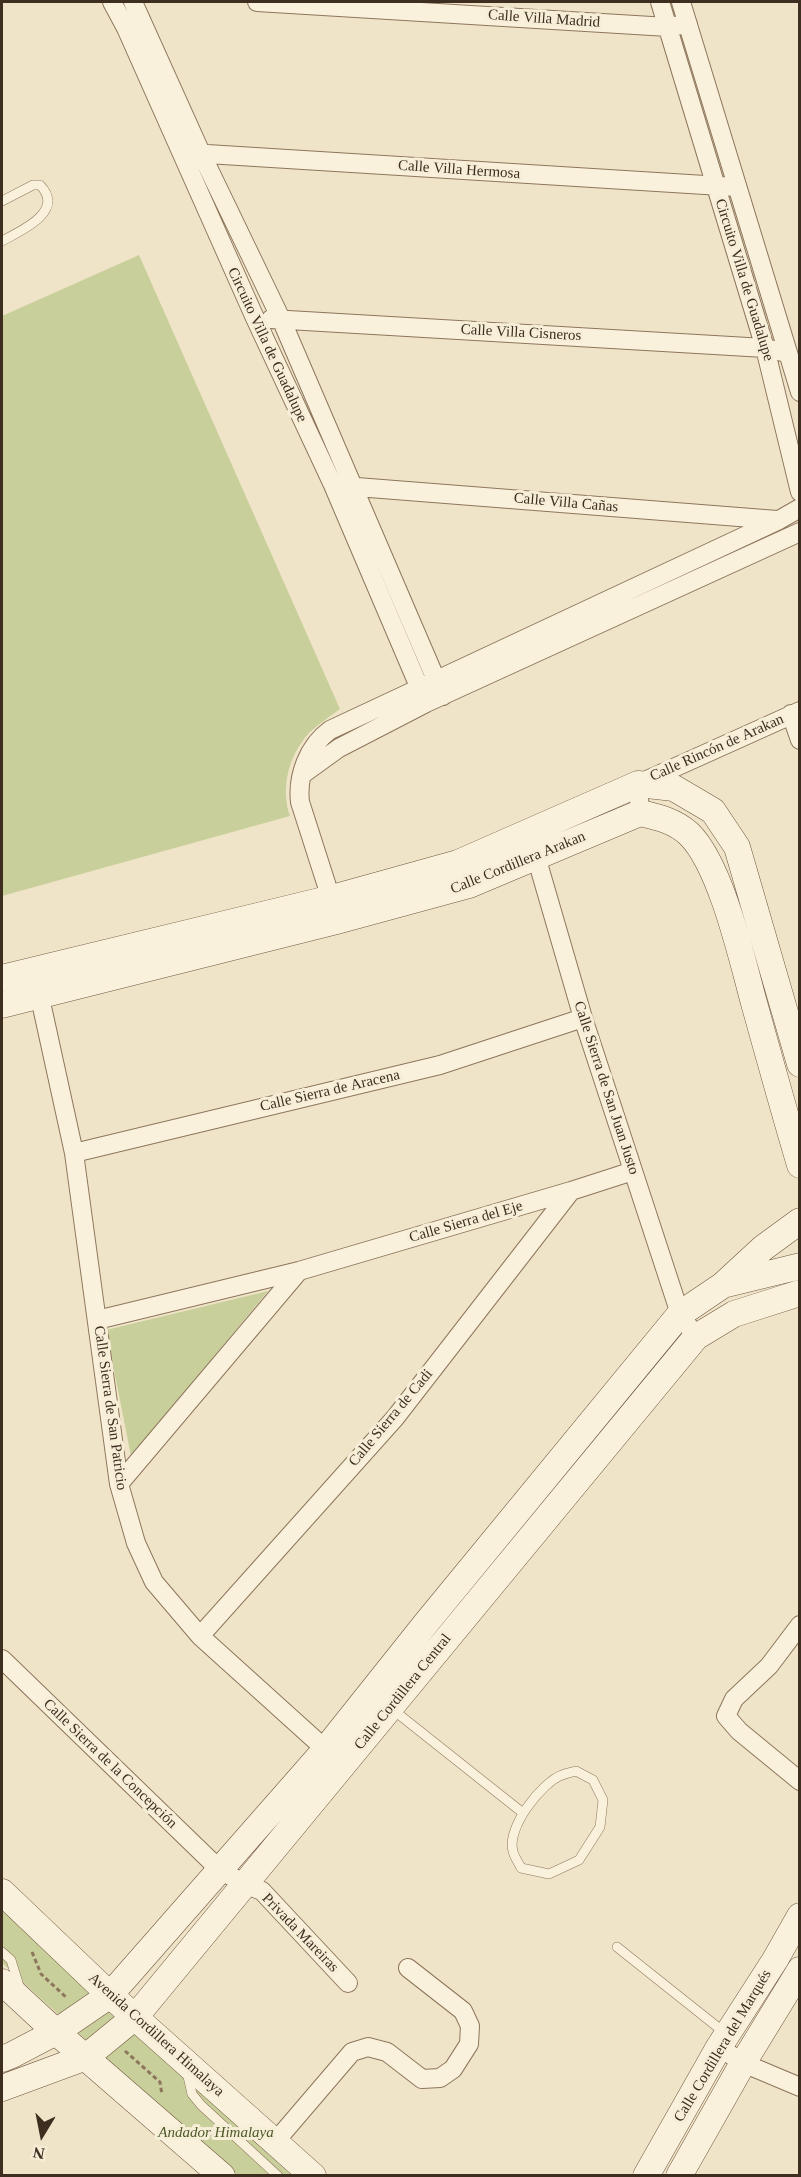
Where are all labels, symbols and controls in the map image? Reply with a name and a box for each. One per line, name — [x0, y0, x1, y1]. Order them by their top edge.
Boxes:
street label: Calle Villa Madrid — [487, 6, 601, 32]
street label: Calle Villa Hermosa — [397, 157, 521, 183]
street label: Circuito Villa de Guadalupe — [711, 197, 777, 363]
street label: Circuito Villa de Guadalupe — [223, 265, 311, 425]
street label: Calle Villa Cisneros — [460, 321, 582, 345]
street label: Calle Villa Cañas — [513, 489, 619, 517]
street label: Calle Rincón de Arakan — [647, 710, 787, 786]
street label: Calle Cordillera Arakan — [448, 828, 588, 898]
street label: Calle Sierra de San Juan Justo — [569, 999, 643, 1177]
street label: Calle Sierra de Aracena — [258, 1066, 402, 1116]
street label: Calle Sierra del Eje — [407, 1197, 525, 1247]
street label: Calle Sierra de San Patricio — [90, 1325, 130, 1491]
street label: Calle Sierra de Cadi — [345, 1366, 437, 1470]
street label: Calle Cordillera Central — [351, 1630, 455, 1754]
street label: Calle Sierra de la Concepción — [39, 1695, 181, 1833]
street label: Privada Mareiras — [258, 1890, 342, 1976]
street label: Calle Cordillera del Marqués — [670, 1967, 776, 2125]
street label: Avenida Cordillera Himalaya — [84, 1969, 228, 2101]
north arrow — [12, 2105, 72, 2165]
park label: Andador Himalaya — [158, 2124, 274, 2142]
text: N — [32, 2144, 46, 2163]

